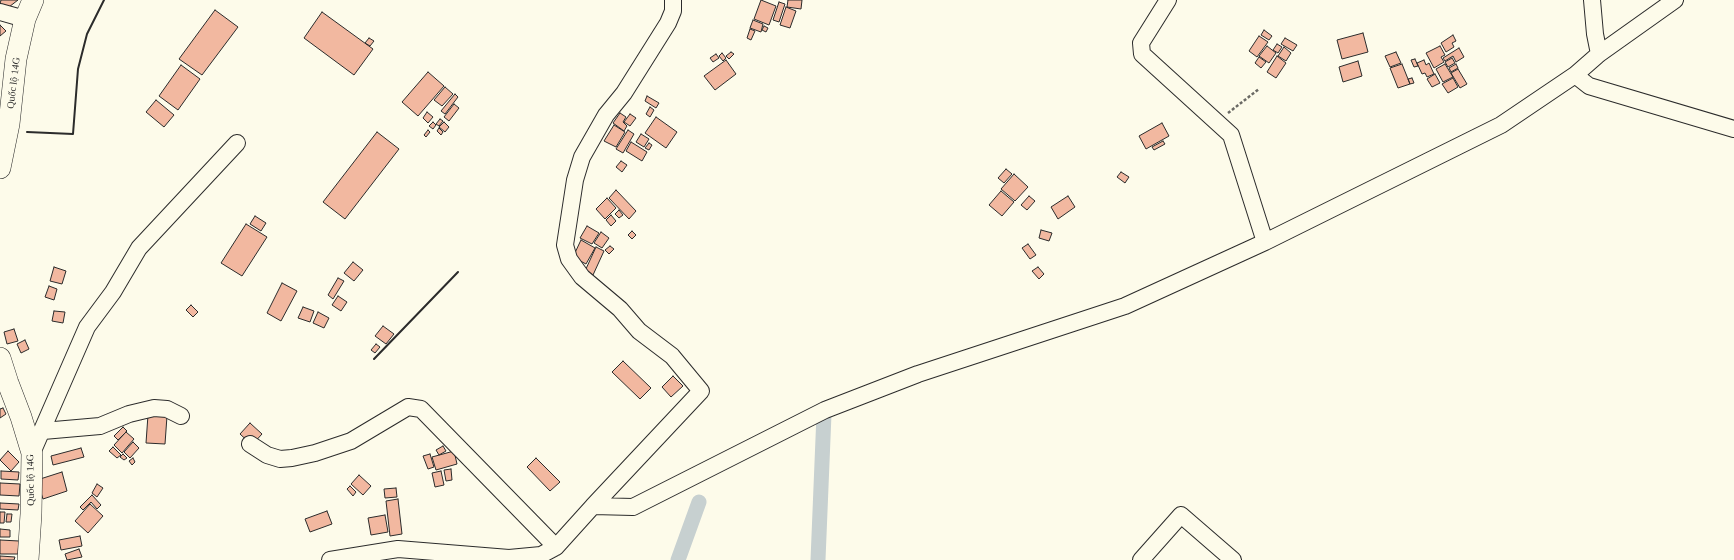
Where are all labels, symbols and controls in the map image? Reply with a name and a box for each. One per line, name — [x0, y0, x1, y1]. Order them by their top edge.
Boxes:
street label: Quốc lộ 14G — [5, 57, 23, 109]
street label: Quốc lộ 14G — [25, 454, 37, 506]

